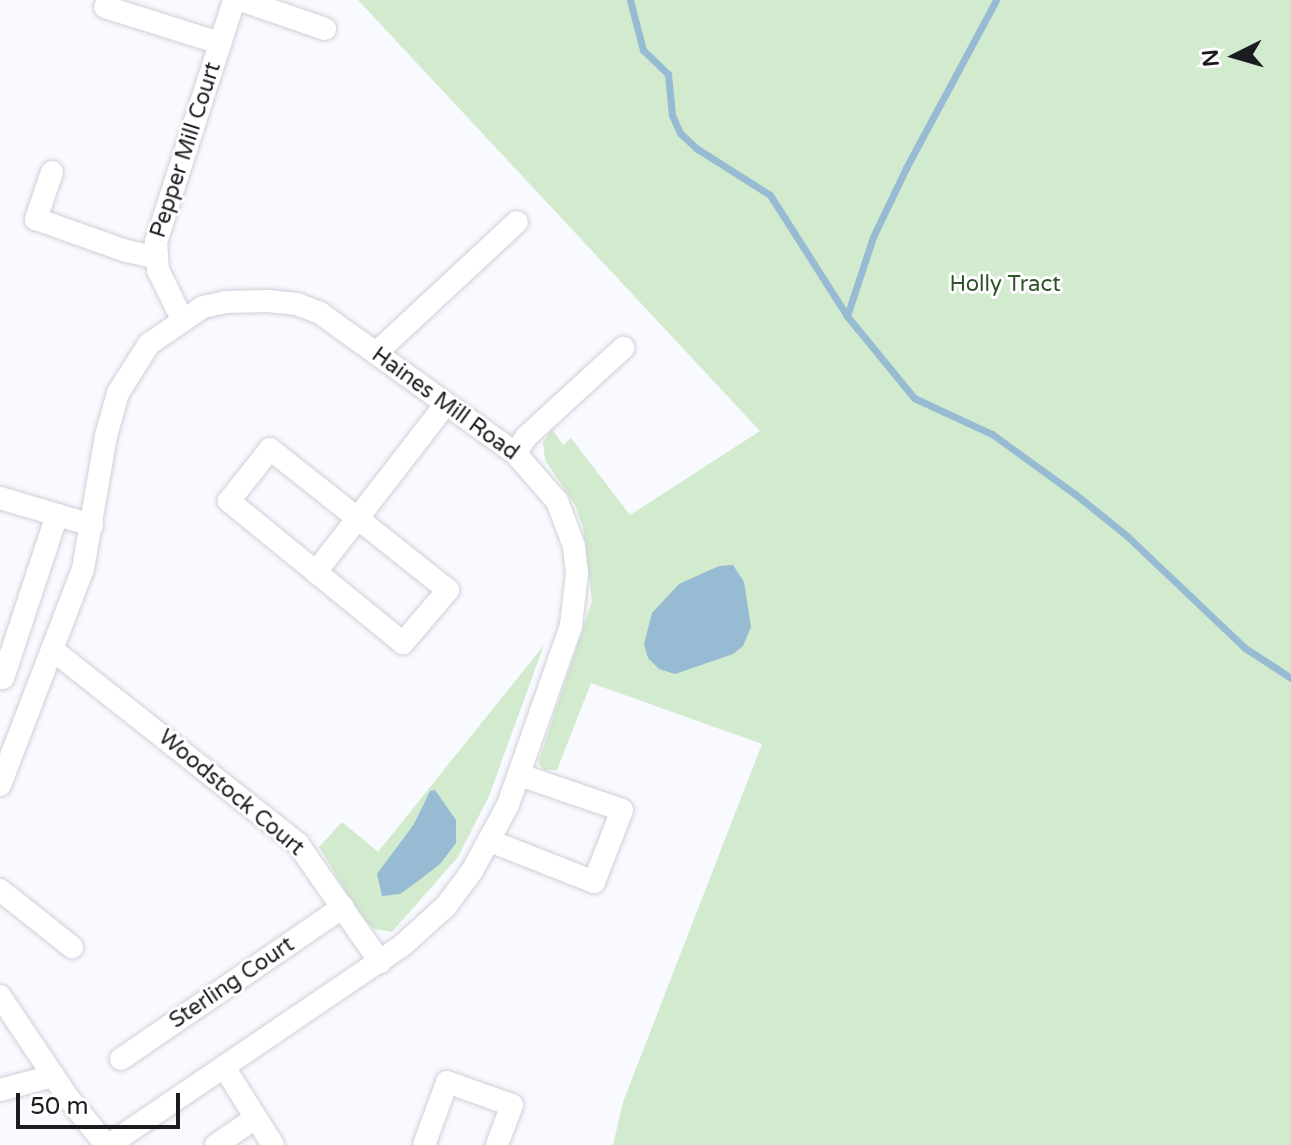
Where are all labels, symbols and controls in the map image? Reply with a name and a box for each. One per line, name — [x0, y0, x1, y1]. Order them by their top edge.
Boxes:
north arrow — [1195, 16, 1275, 96]
text: N — [1197, 48, 1225, 68]
street label: Pepper Mill Court — [145, 59, 227, 241]
park label: Holly Tract — [949, 272, 1061, 298]
street label: Haines Mill Road — [366, 342, 524, 466]
street label: Woodstock Court — [153, 724, 309, 862]
street label: Sterling Court — [165, 932, 299, 1034]
scale bar — [20, 1077, 184, 1127]
text: 50 m — [30, 1092, 88, 1121]

